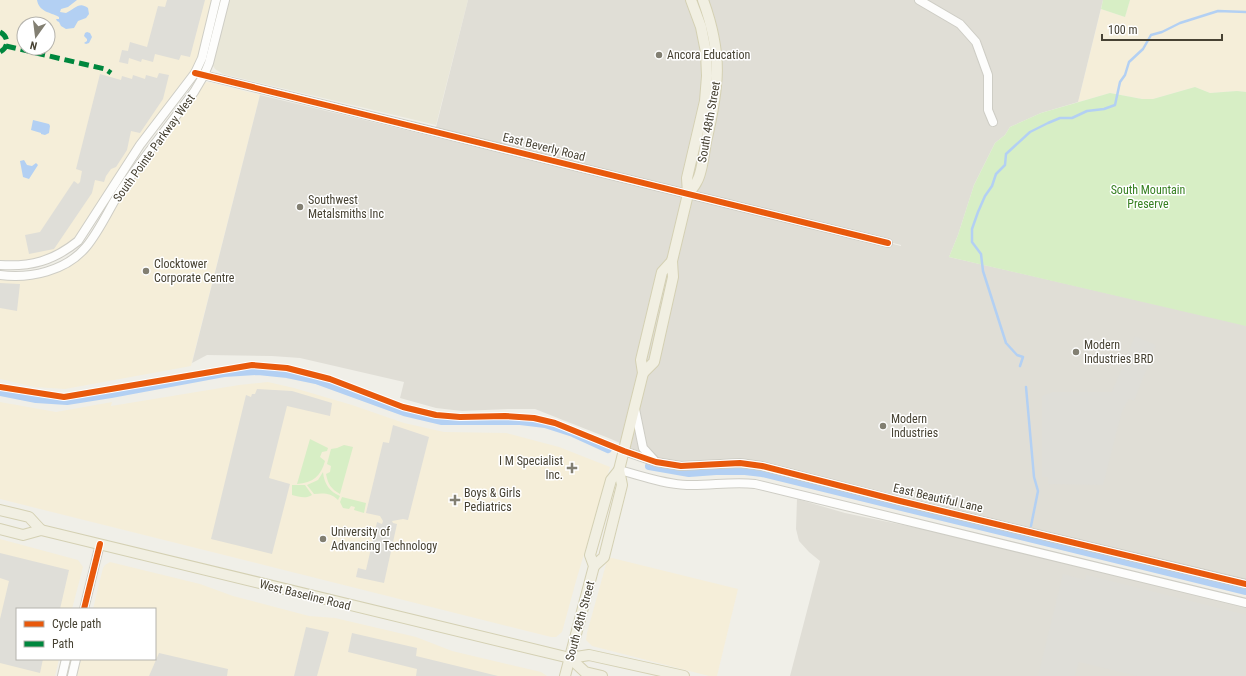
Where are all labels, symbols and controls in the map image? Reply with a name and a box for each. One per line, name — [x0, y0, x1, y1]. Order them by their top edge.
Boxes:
north arrow — [16, 16, 56, 56]
scale bar — [1102, 16, 1222, 42]
text: 100 m — [1108, 23, 1138, 37]
text: N — [29, 38, 39, 52]
place label: Ancora Education — [667, 48, 750, 62]
marker: Ancora Education — [654, 50, 664, 60]
street label: South 48th Street — [695, 80, 723, 164]
street label: South Pointe Parkway West — [110, 91, 198, 204]
street label: East Beverly Road — [501, 130, 587, 164]
park label: South Mountain Preserve — [1111, 183, 1186, 211]
place label: Southwest Metalsmiths Inc — [308, 193, 384, 221]
marker: Southwest Metalsmiths Inc — [295, 202, 305, 212]
place label: Clocktower Corporate Centre — [154, 257, 235, 285]
marker: Clocktower Corporate Centre — [141, 266, 151, 276]
place label: Modern Industries BRD — [1084, 338, 1154, 366]
marker: Modern Industries BRD — [1071, 347, 1081, 357]
place label: Modern Industries — [891, 412, 938, 440]
marker: Modern Industries — [878, 421, 888, 431]
place label: I M Specialist Inc. — [499, 454, 563, 482]
marker: I M Specialist Inc. — [566, 462, 578, 474]
street label: East Beautiful Lane — [892, 481, 985, 515]
place label: Boys & Girls Pediatrics — [464, 486, 521, 514]
marker: Boys & Girls Pediatrics — [449, 494, 461, 506]
place label: University of Advancing Technology — [331, 525, 437, 553]
marker: University of Advancing Technology — [318, 534, 328, 544]
street label: West Baseline Road — [258, 577, 352, 613]
street label: South 48th Street — [563, 579, 598, 663]
legend — [16, 608, 156, 660]
text: Cycle path — [52, 617, 102, 631]
text: Path — [52, 637, 74, 651]

